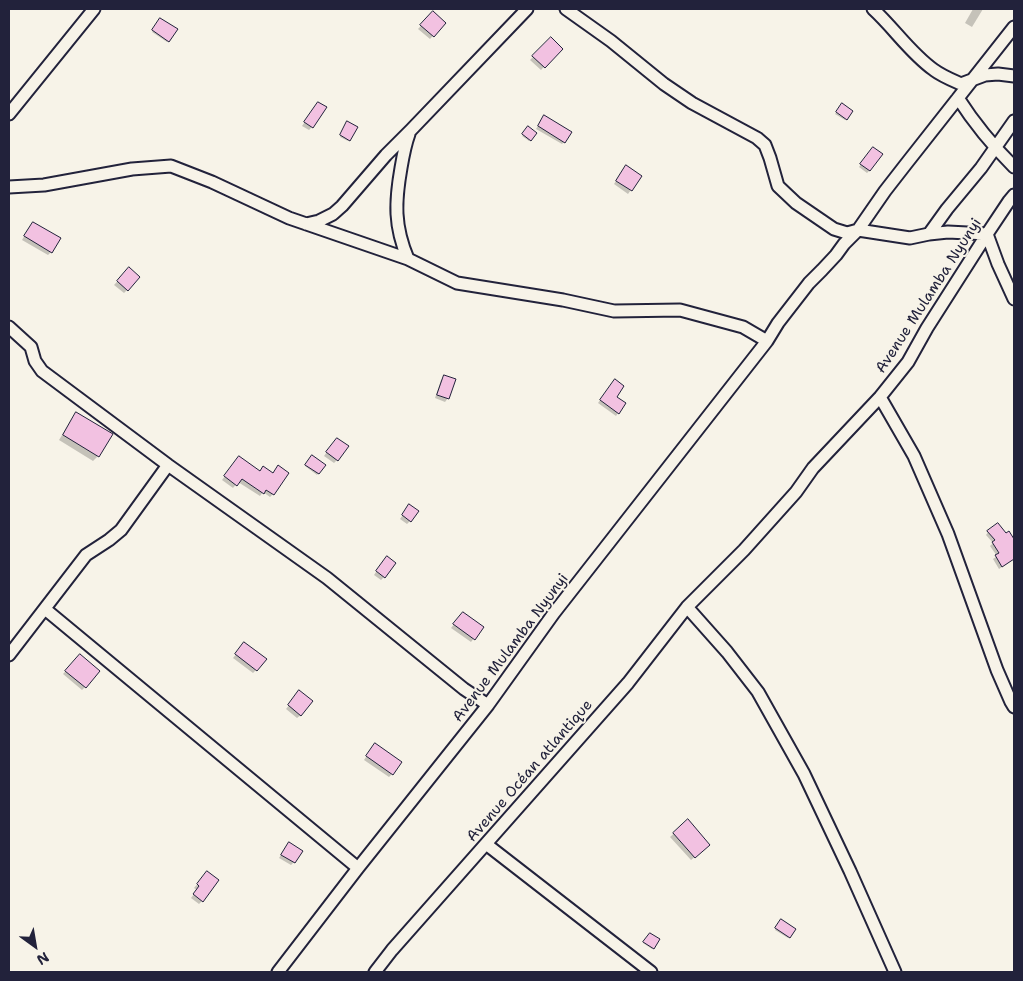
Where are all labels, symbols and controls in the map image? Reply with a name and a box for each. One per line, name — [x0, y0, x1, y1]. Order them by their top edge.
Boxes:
street label: Avenue Mulamba Nyunyi — [872, 215, 986, 377]
street label: Avenue Mulamba Nyunyi — [449, 570, 573, 726]
street label: Avenue Océan atlantique — [463, 696, 597, 846]
north arrow — [10, 921, 60, 971]
text: N — [33, 948, 52, 969]

